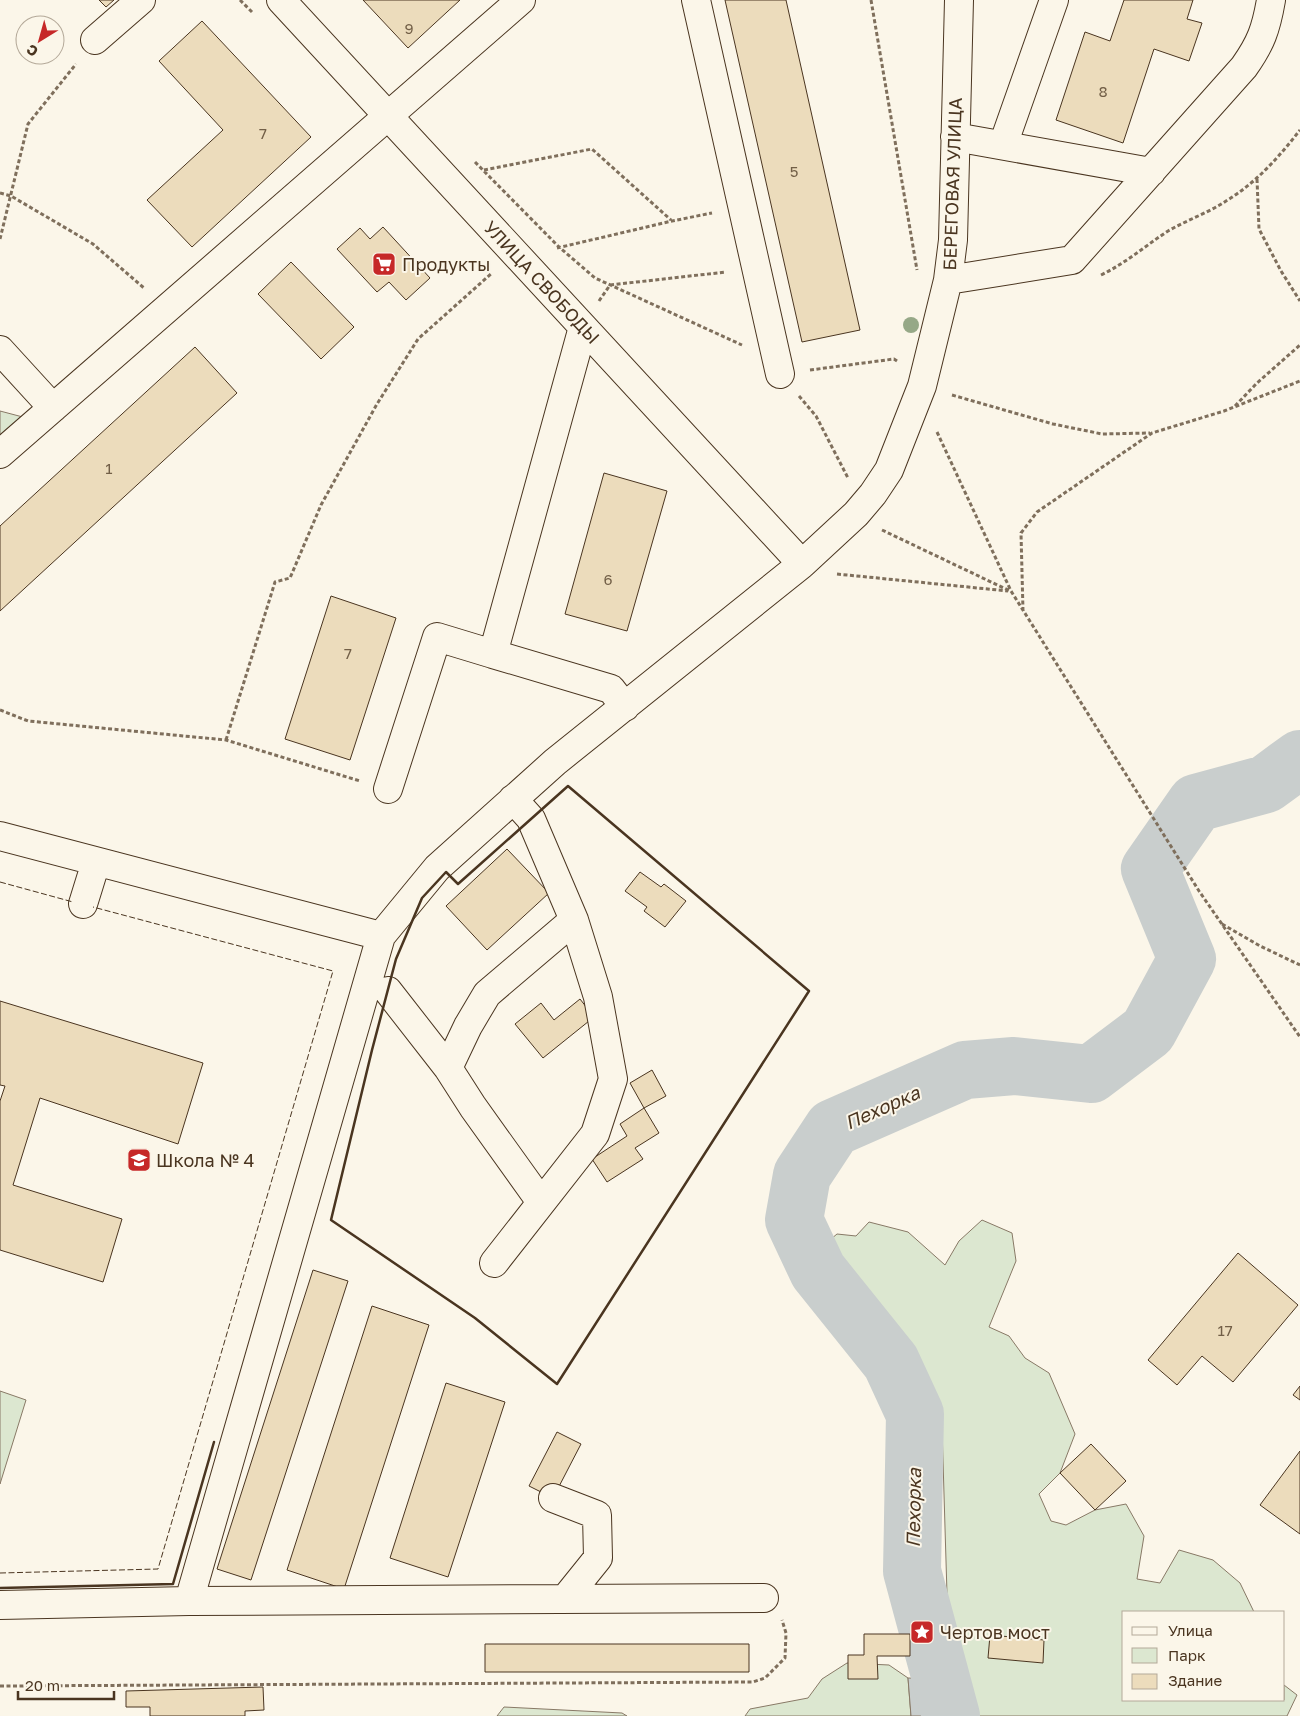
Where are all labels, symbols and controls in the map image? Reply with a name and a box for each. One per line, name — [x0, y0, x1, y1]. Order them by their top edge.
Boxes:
north arrow — [15, 15, 65, 65]
house number: 9 — [404, 19, 414, 37]
text: С — [23, 41, 41, 61]
house number: 8 — [1098, 82, 1108, 100]
street label: БЕРЕГОВАЯ УЛИЦА — [938, 97, 966, 271]
house number: 7 — [259, 124, 267, 142]
house number: 5 — [790, 162, 798, 180]
street label: УЛИЦА СВОБОДЫ — [479, 216, 605, 348]
supermarket icon: Продукты — [371, 251, 397, 277]
place label: Продукты — [402, 253, 490, 275]
house number: 1 — [105, 459, 113, 477]
house number: 6 — [603, 570, 613, 588]
house number: 7 — [344, 644, 352, 662]
water label: Пехорка — [841, 1080, 924, 1134]
school or university icon: Школа № 4 — [126, 1147, 152, 1173]
place label: Школа № 4 — [156, 1149, 254, 1171]
house number: 17 — [1217, 1321, 1233, 1339]
water label: Пехорка — [901, 1467, 925, 1548]
legend — [1122, 1611, 1285, 1701]
place icon: Чертов мост — [909, 1619, 935, 1645]
place label: Чертов мост — [940, 1621, 1050, 1643]
text: Улица — [1168, 1621, 1213, 1639]
text: Парк — [1168, 1646, 1206, 1664]
scale bar — [18, 1668, 114, 1700]
text: Здание — [1168, 1671, 1222, 1689]
text: 20 m — [25, 1676, 60, 1694]

